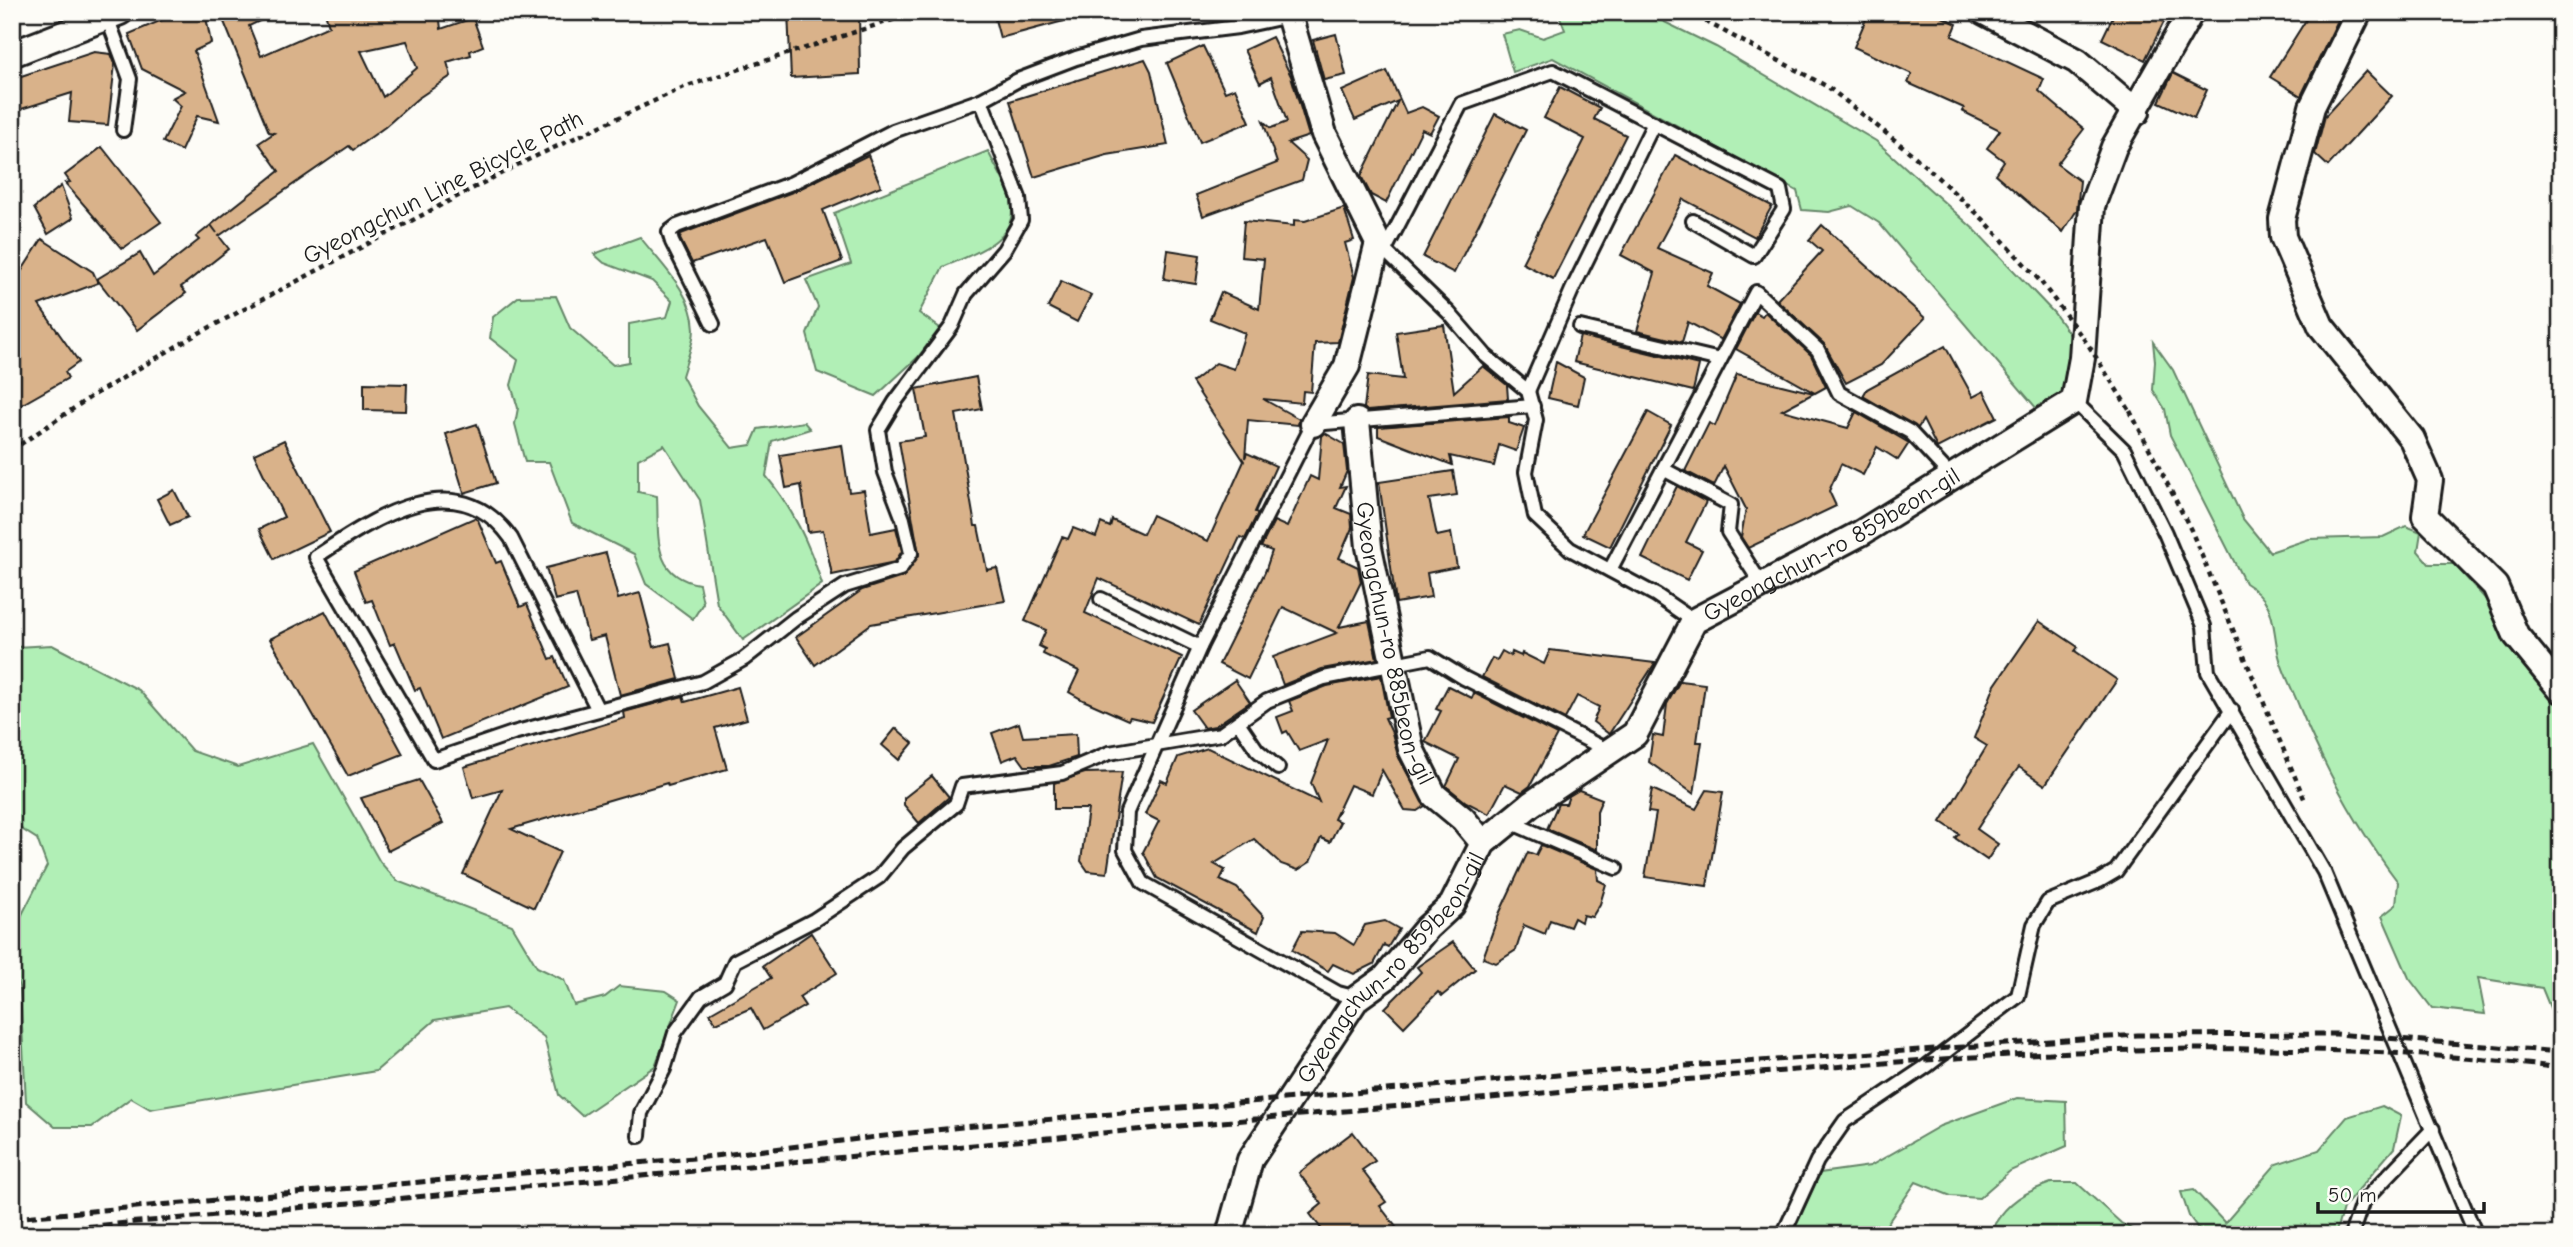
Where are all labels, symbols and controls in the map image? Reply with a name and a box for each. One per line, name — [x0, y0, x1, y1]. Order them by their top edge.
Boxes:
street label: Gyeongchun Line Bicycle Path — [298, 104, 588, 270]
street label: Gyeongchun-ro 859beon-gil — [1698, 461, 1965, 628]
street label: Gyeongchun-ro 885beon-gil — [1351, 501, 1440, 789]
street label: Gyeongchun-ro 859beon-gil — [1291, 848, 1490, 1088]
scale bar — [2318, 1170, 2484, 1214]
text: 50 m — [2328, 1183, 2377, 1207]

